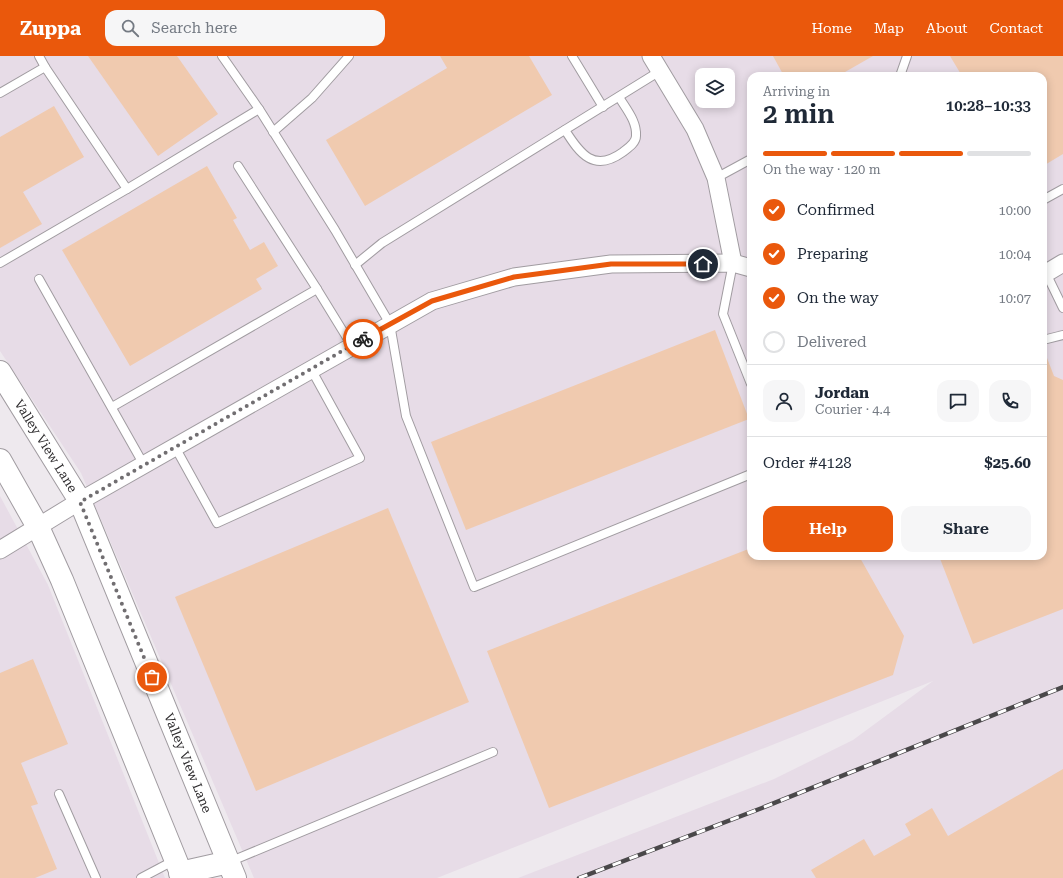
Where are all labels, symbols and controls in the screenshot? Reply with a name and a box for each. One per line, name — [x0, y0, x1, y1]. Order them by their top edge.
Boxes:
search box — [105, 10, 385, 46]
text: Zuppa — [20, 17, 81, 40]
icon: search — [119, 17, 141, 39]
text: Search here — [151, 19, 237, 37]
text: Home — [811, 20, 852, 36]
text: Map — [874, 20, 904, 36]
text: About — [926, 20, 968, 36]
text: Contact — [990, 20, 1043, 36]
map controls — [695, 68, 735, 108]
button: layers — [695, 68, 735, 108]
text: Arriving in — [763, 84, 830, 99]
text: 10:28–10:33 — [946, 97, 1031, 115]
text: 2 min — [763, 99, 835, 129]
text: On the way · 120 m — [763, 162, 880, 177]
icon: check — [763, 199, 785, 221]
text: Confirmed — [797, 201, 875, 219]
text: 10:00 — [999, 203, 1031, 218]
icon: check — [763, 243, 785, 265]
text: Preparing — [797, 245, 868, 263]
pin — [686, 247, 720, 281]
text: 10:04 — [999, 247, 1031, 262]
icon: home — [692, 253, 714, 275]
icon: check — [763, 287, 785, 309]
text: On the way — [797, 289, 879, 307]
text: 10:07 — [999, 291, 1031, 306]
courier — [343, 319, 383, 359]
icon: bike — [352, 328, 374, 350]
text: Delivered — [797, 333, 867, 351]
button: person — [763, 380, 805, 422]
button: chat — [937, 380, 979, 422]
button: phone — [989, 380, 1031, 422]
text: Jordan — [815, 384, 869, 402]
street label: Valley View Lane — [11, 397, 81, 495]
text: Courier · 4.4 — [815, 402, 890, 417]
text: Order #4128 — [763, 454, 852, 472]
text: $25.60 — [984, 454, 1031, 472]
button: Help — [763, 506, 893, 552]
button: Share — [901, 506, 1031, 552]
pin — [135, 660, 169, 694]
icon: bag — [141, 666, 163, 688]
street label: Valley View Lane — [161, 711, 215, 815]

